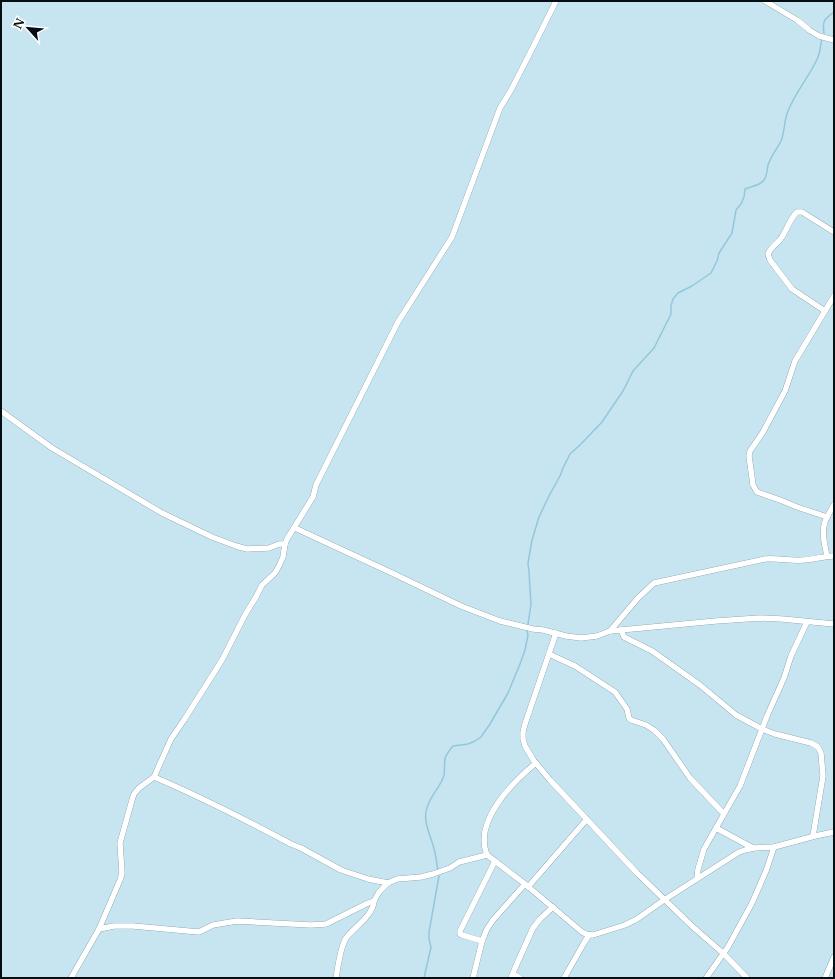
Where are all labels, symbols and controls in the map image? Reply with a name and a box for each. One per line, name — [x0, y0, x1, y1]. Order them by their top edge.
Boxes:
north arrow — [8, 8, 48, 48]
text: N — [11, 15, 28, 31]

